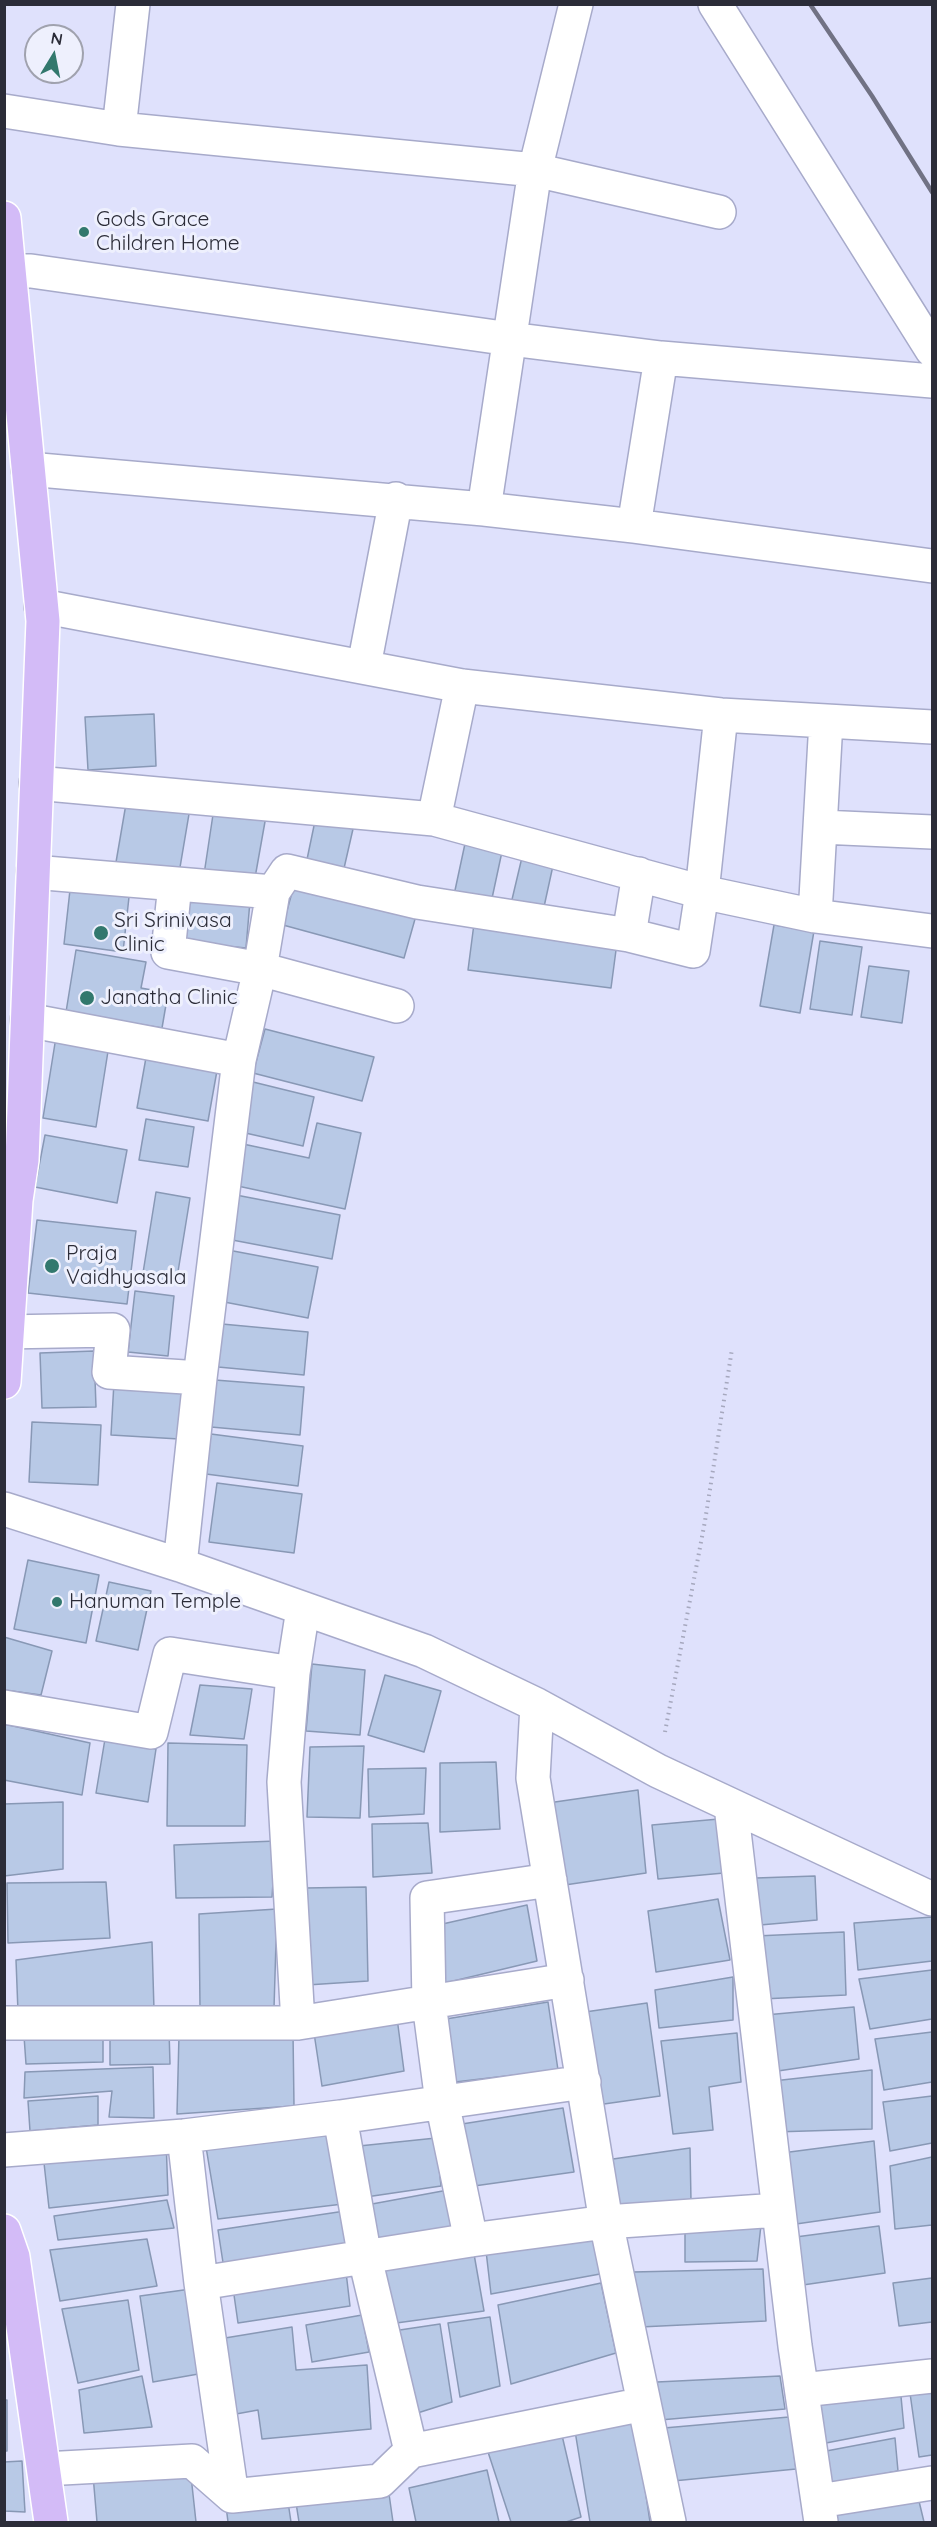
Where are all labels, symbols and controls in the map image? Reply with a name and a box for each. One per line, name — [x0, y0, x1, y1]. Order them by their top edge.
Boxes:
north arrow — [24, 24, 84, 84]
text: N — [49, 27, 64, 49]
place label: Gods Grace Children Home — [96, 207, 240, 257]
marker: Gods Grace Children Home — [77, 225, 91, 239]
place label: Sri Srinivasa Clinic — [114, 908, 232, 958]
marker: Sri Srinivasa Clinic — [92, 924, 110, 942]
place label: Janatha Clinic — [100, 985, 238, 1011]
marker: Janatha Clinic — [78, 989, 96, 1007]
place label: Praja Vaidhyasala — [66, 1241, 186, 1291]
marker: Praja Vaidhyasala — [43, 1257, 61, 1275]
place label: Hanuman Temple — [69, 1589, 241, 1615]
marker: Hanuman Temple — [50, 1595, 64, 1609]

